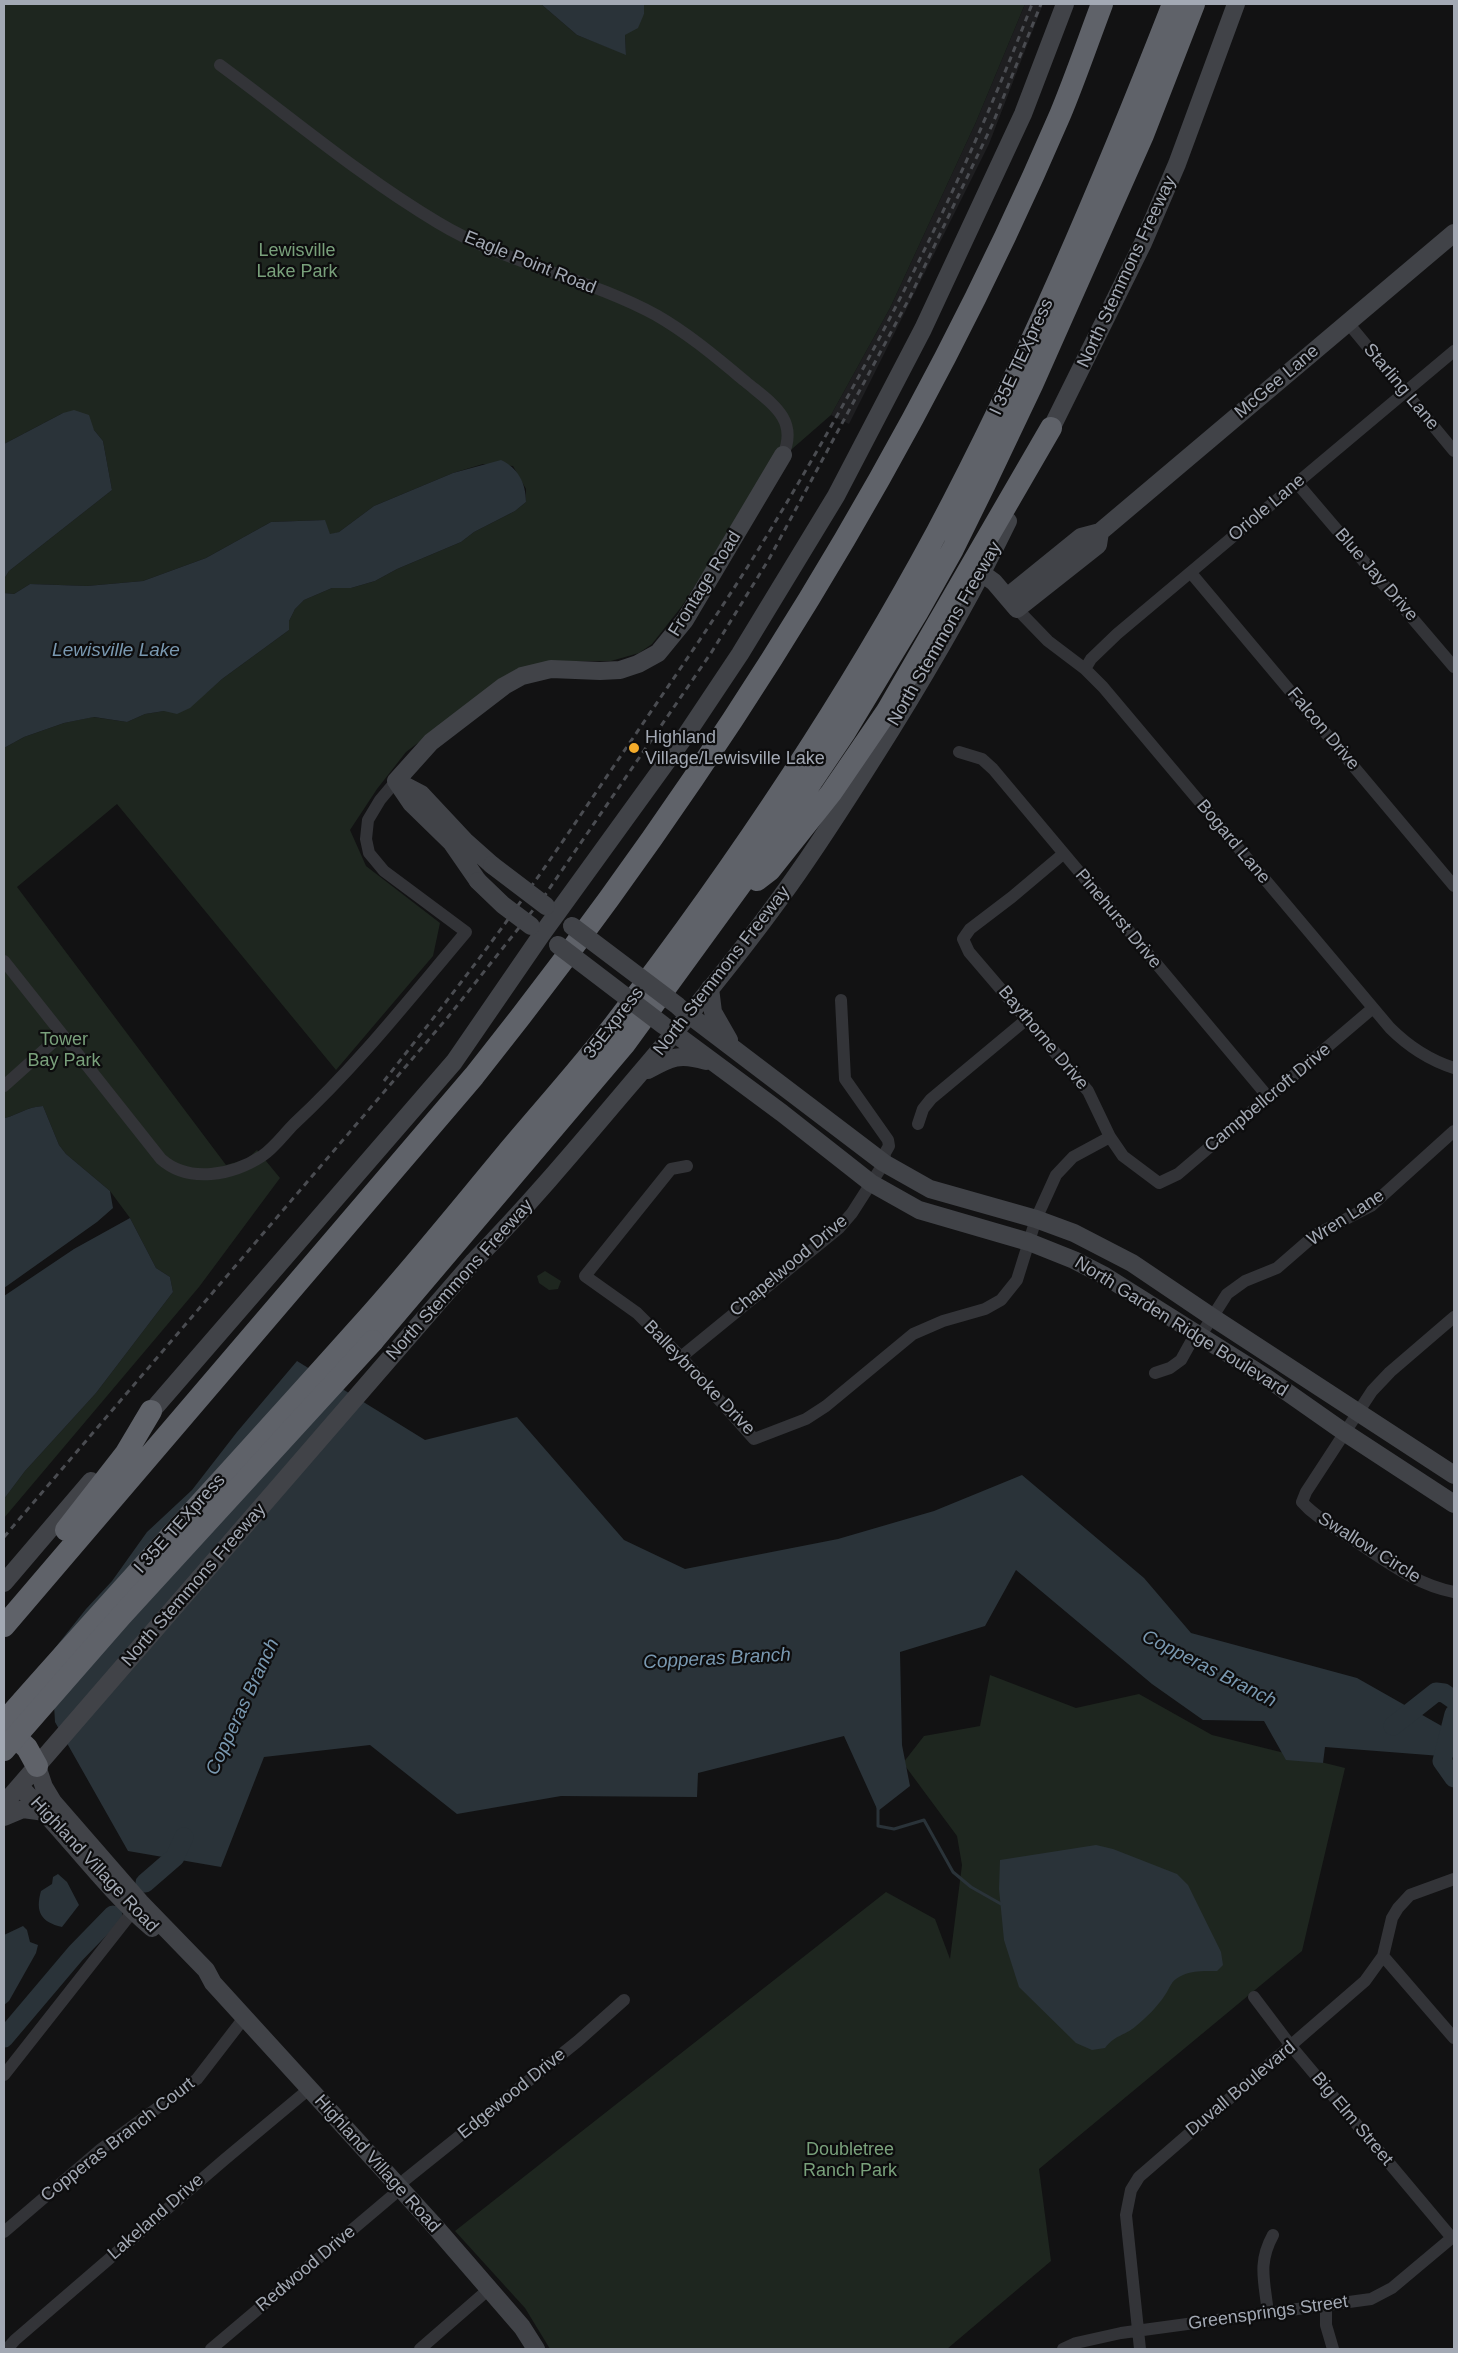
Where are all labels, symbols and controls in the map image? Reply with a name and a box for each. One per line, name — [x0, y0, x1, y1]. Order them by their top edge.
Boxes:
street label: North Stemmons Freeway — [1073, 173, 1181, 371]
street label: Eagle Point Road — [461, 227, 599, 299]
park label: Lewisville Lake Park — [256, 240, 338, 282]
street label: I 35E TEXpress — [986, 295, 1058, 419]
street label: Starling Lane — [1359, 339, 1443, 435]
street label: McGee Lane — [1231, 341, 1323, 423]
street label: Oriole Lane — [1224, 470, 1310, 546]
street label: Blue Jay Drive — [1330, 524, 1422, 626]
street label: Frontage Road — [664, 527, 746, 641]
street label: North Stemmons Freeway — [883, 538, 1007, 730]
water label: Lewisville Lake — [52, 640, 180, 662]
street label: Falcon Drive — [1282, 683, 1364, 775]
place label: Highland Village/Lewisville Lake — [645, 727, 825, 770]
marker: Highland Village/Lewisville Lake — [627, 741, 641, 755]
street label: Bogard Lane — [1192, 796, 1274, 888]
street label: Pinehurst Drive — [1070, 865, 1166, 973]
street label: North Stemmons Freeway — [649, 882, 795, 1060]
street label: Baythorne Drive — [993, 982, 1093, 1094]
street label: 35Express — [579, 983, 649, 1063]
park label: Tower Bay Park — [27, 1029, 101, 1072]
street label: Campbellcroft Drive — [1201, 1039, 1335, 1157]
street label: Wren Lane — [1303, 1185, 1389, 1251]
street label: North Stemmons Freeway — [382, 1195, 538, 1365]
street label: Chapelwood Drive — [726, 1210, 852, 1322]
street label: North Garden Ridge Boulevard — [1070, 1252, 1292, 1402]
street label: Balleybrooke Drive — [639, 1316, 759, 1440]
street label: I 35E TEXpress — [130, 1470, 230, 1578]
street label: North Stemmons Freeway — [117, 1499, 271, 1671]
street label: Swallow Circle — [1314, 1508, 1424, 1588]
water label: Copperas Branch — [1138, 1625, 1280, 1713]
water label: Copperas Branch — [201, 1635, 285, 1779]
water label: Copperas Branch — [643, 1644, 791, 1674]
street label: Highland Village Road — [25, 1793, 163, 1937]
street label: Duvall Boulevard — [1182, 2037, 1300, 2141]
street label: Edgewood Drive — [454, 2044, 570, 2144]
street label: Big Elm Street — [1307, 2068, 1397, 2170]
street label: Copperas Branch Court — [37, 2073, 199, 2207]
street label: Highland Village Road — [309, 2091, 445, 2237]
park label: Doubletree Ranch Park — [803, 2139, 897, 2182]
street label: Lakeland Drive — [104, 2169, 208, 2265]
street label: Redwood Drive — [252, 2221, 360, 2317]
street label: Greensprings Street — [1187, 2291, 1349, 2335]

